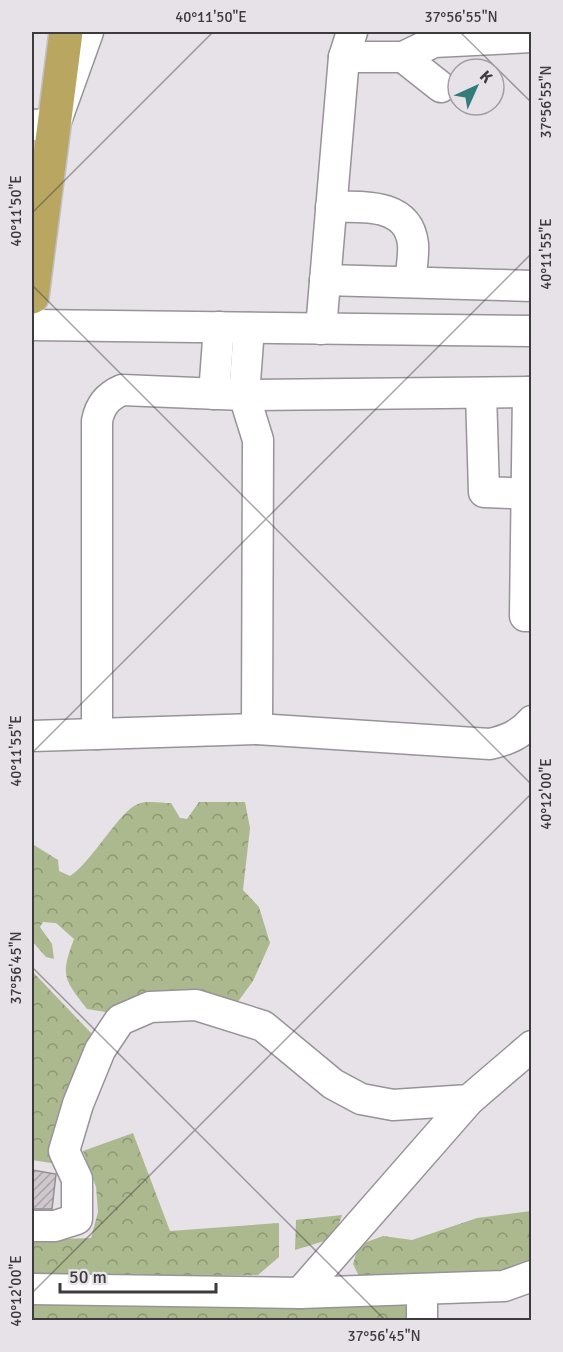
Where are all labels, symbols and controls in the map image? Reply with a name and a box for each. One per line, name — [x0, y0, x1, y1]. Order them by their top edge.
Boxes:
text: 40°11'50"E — [175, 8, 247, 26]
text: 37°56'55"N — [424, 8, 498, 26]
north arrow — [446, 57, 506, 117]
text: 37°56'55"N — [537, 65, 555, 139]
text: K — [475, 67, 497, 88]
text: 40°11'50"E — [7, 175, 25, 247]
text: 40°11'55"E — [537, 218, 555, 290]
text: 40°11'55"E — [7, 715, 25, 787]
text: 40°12'00"E — [537, 758, 555, 830]
text: 37°56'45"N — [7, 931, 25, 1005]
text: 40°12'00"E — [7, 1255, 25, 1327]
scale bar — [60, 1256, 216, 1294]
text: 50 m — [69, 1266, 107, 1288]
text: 37°56'45"N — [347, 1327, 421, 1345]

